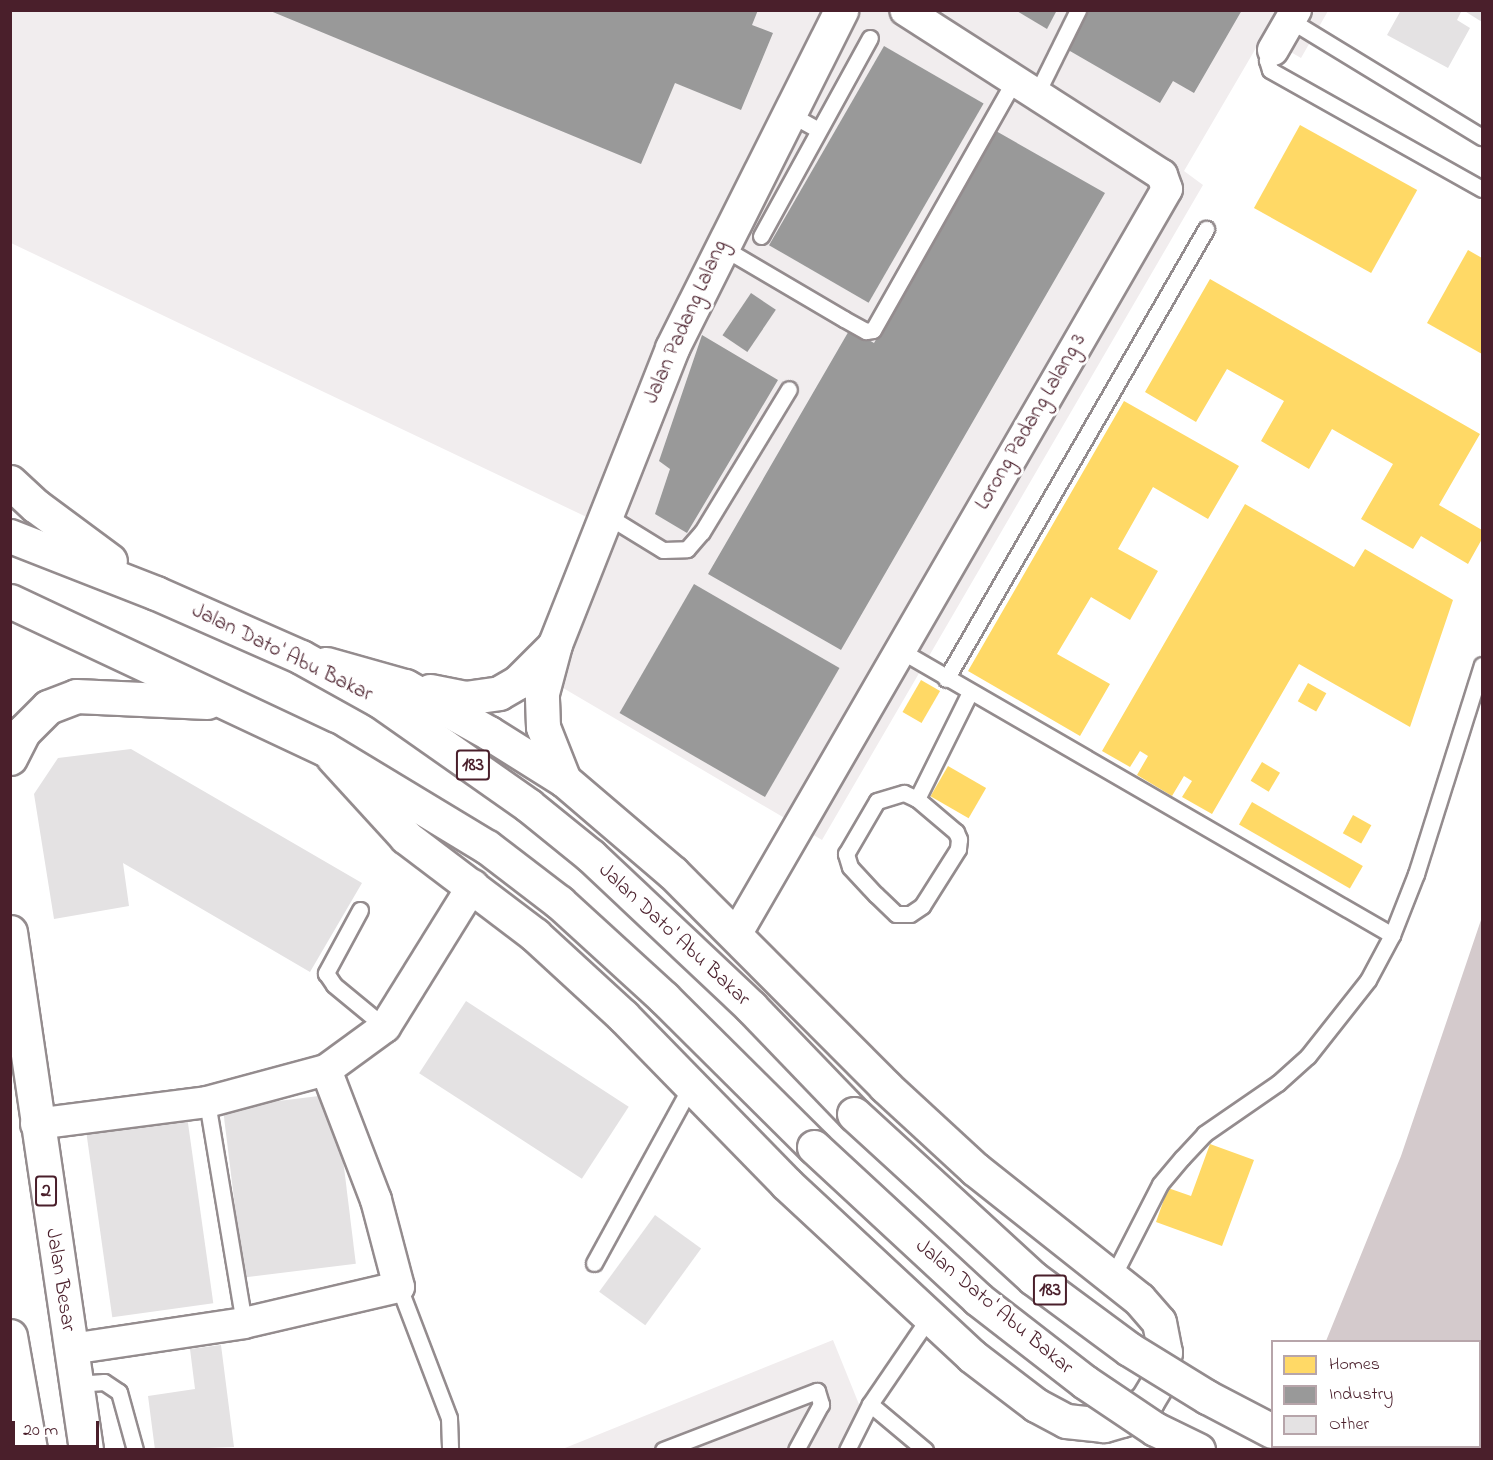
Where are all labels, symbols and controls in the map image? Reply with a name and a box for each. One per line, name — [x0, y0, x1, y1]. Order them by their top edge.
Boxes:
street label: Jalan Padang Lalang — [639, 236, 733, 408]
street label: Lorong Padang Lalang 3 — [970, 329, 1092, 515]
street label: Jalan Dato' Abu Bakar — [188, 598, 376, 708]
road number: 183 — [455, 748, 491, 782]
street label: Jalan Dato' Abu Bakar — [593, 858, 755, 1012]
road number: 2 — [34, 1174, 58, 1208]
street label: Jalan Besar — [39, 1227, 81, 1333]
street label: Jalan Dato' Abu Bakar — [910, 1234, 1078, 1380]
road number: 183 — [1032, 1273, 1068, 1307]
legend — [1271, 1340, 1481, 1448]
text: Homes — [1329, 1352, 1380, 1378]
text: Industry — [1329, 1382, 1393, 1408]
scale bar — [15, 1409, 102, 1447]
text: Other — [1329, 1412, 1369, 1438]
text: 20 m — [23, 1418, 58, 1444]

